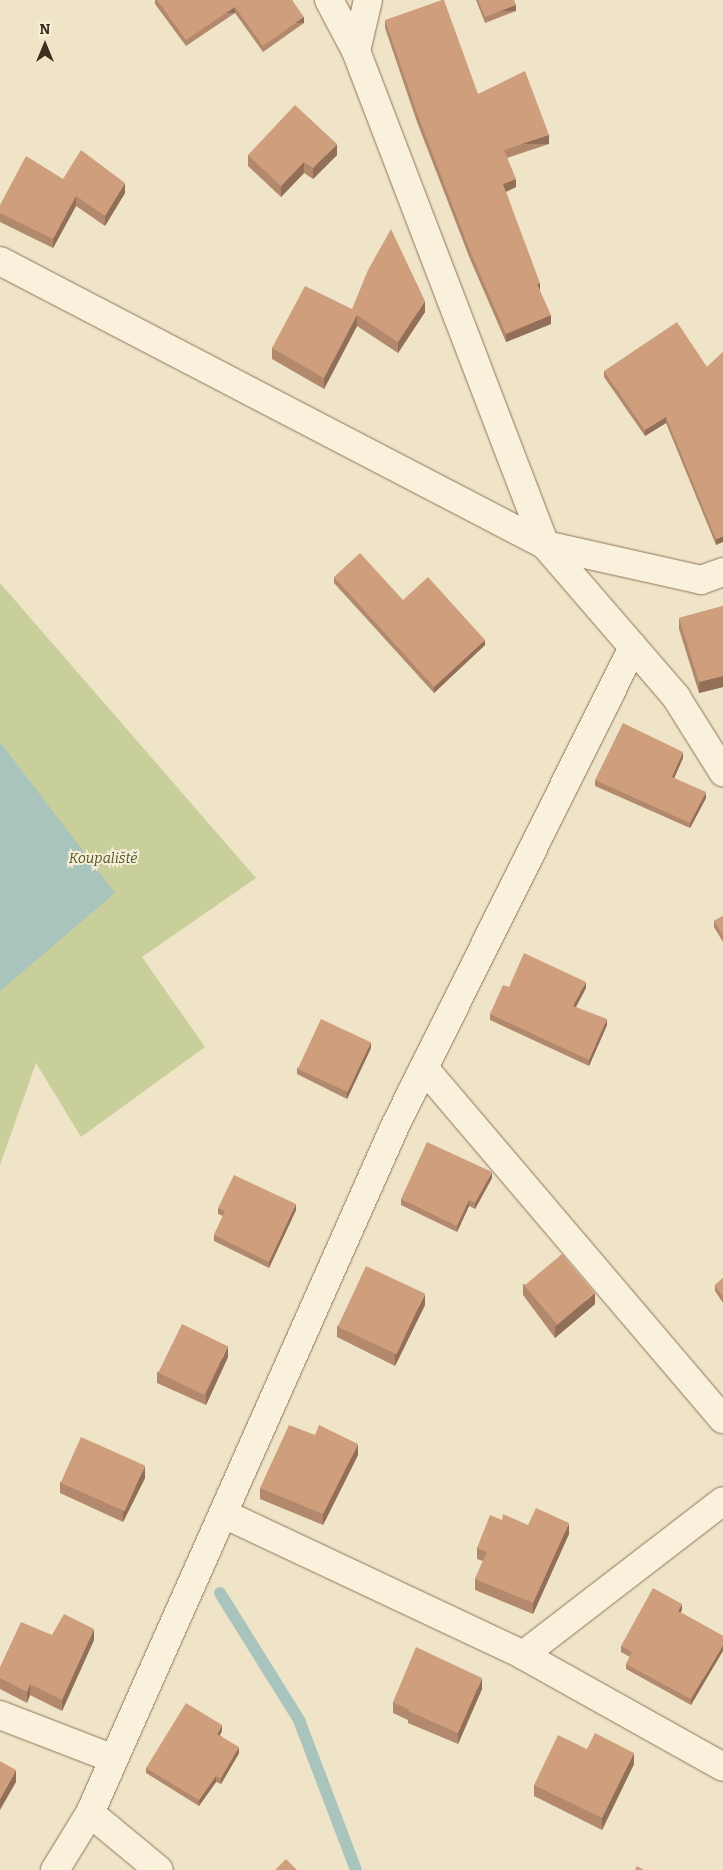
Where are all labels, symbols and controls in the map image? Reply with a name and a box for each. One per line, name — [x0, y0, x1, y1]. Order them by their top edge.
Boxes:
north arrow — [20, 20, 70, 70]
text: N — [40, 21, 50, 38]
park label: Koupaliště — [69, 851, 137, 867]

